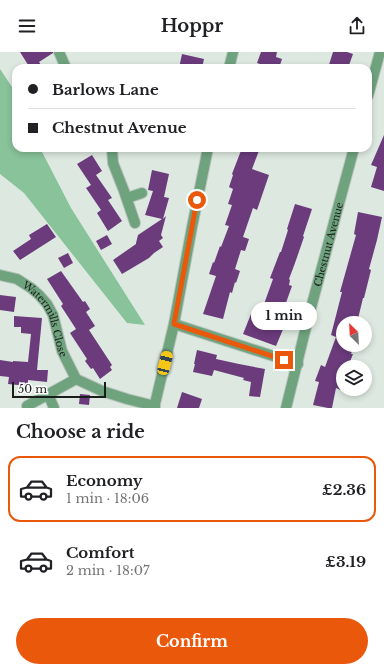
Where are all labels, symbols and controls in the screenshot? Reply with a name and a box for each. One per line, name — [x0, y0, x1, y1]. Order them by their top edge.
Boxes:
icon: menu — [16, 15, 38, 37]
text: Hoppr — [161, 15, 223, 37]
icon: share — [346, 15, 368, 37]
text: Barlows Lane — [52, 80, 159, 99]
text: Chestnut Avenue — [52, 118, 187, 137]
route start — [188, 191, 206, 209]
street label: Chestnut Avenue — [311, 200, 346, 288]
street label: Watermills Close — [19, 277, 71, 360]
callout: 1 min — [251, 302, 317, 330]
text: 1 min — [265, 307, 303, 324]
north arrow — [336, 316, 372, 352]
map controls — [336, 316, 372, 396]
car — [156, 350, 174, 376]
route end — [275, 351, 293, 369]
button: layers — [336, 360, 372, 396]
scale bar — [12, 380, 106, 399]
text: 50 m — [18, 382, 47, 396]
text: Choose a ride — [16, 421, 145, 443]
icon: car — [18, 471, 54, 507]
text: Economy — [66, 471, 143, 490]
text: £2.36 — [322, 480, 366, 499]
text: 1 min · 18:06 — [66, 490, 149, 507]
icon: car — [18, 543, 54, 579]
text: Comfort — [66, 543, 134, 562]
text: £3.19 — [325, 552, 366, 571]
text: 2 min · 18:07 — [66, 562, 149, 579]
button: Confirm — [16, 618, 368, 664]

